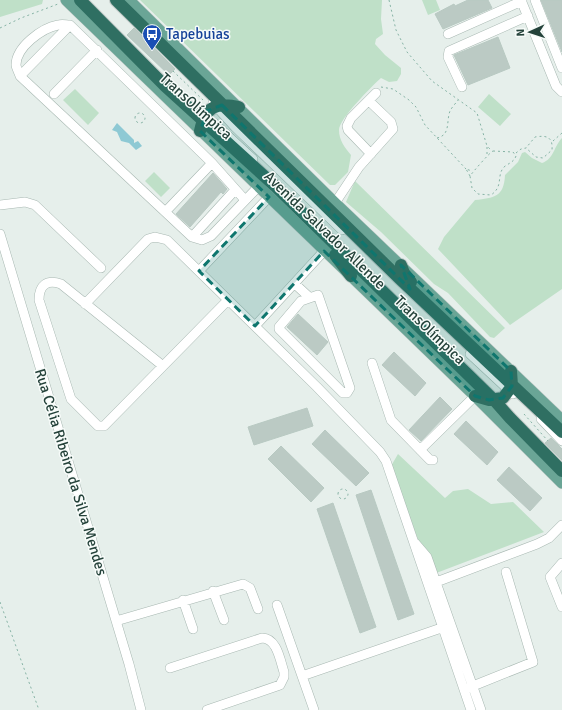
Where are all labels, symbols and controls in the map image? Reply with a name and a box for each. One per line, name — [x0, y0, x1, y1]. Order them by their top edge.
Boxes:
north arrow — [510, 12, 550, 52]
bus stop icon: Tapebuias — [141, 23, 163, 51]
place label: Tapebuias — [166, 25, 230, 43]
text: N — [514, 28, 527, 37]
street label: TransOlímpica — [156, 69, 236, 143]
street label: Avenida Salvador Allende — [260, 167, 390, 293]
street label: TransOlímpica — [391, 292, 469, 368]
street label: Rua Célia Ribeiro da Silva Mendes — [31, 366, 111, 578]

